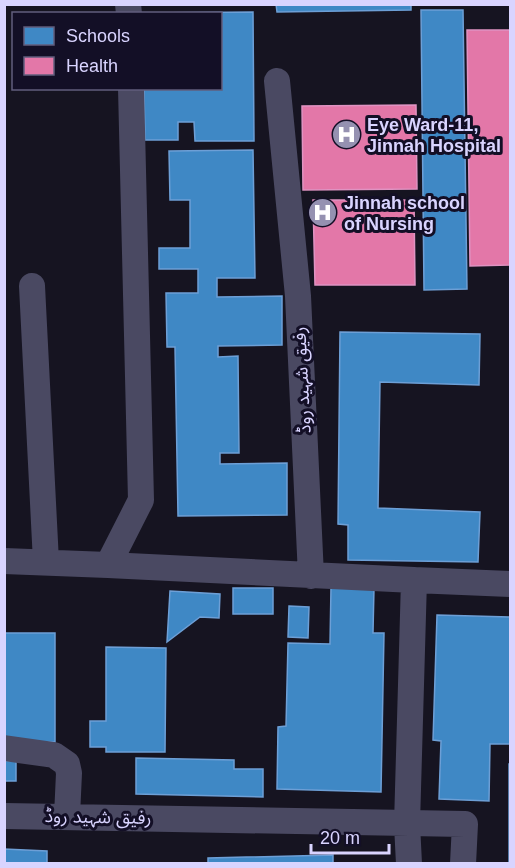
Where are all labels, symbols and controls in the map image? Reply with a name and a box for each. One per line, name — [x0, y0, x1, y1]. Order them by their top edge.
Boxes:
legend — [12, 12, 222, 90]
text: Schools — [66, 26, 130, 46]
text: Health — [66, 56, 118, 76]
place label: Eye Ward-11, Jinnah Hospital — [367, 115, 501, 156]
hospital icon: Eye Ward-11, Jinnah Hospital — [330, 119, 362, 151]
place label: Jinnah school of Nursing — [344, 193, 465, 234]
hospital icon: Jinnah school of Nursing — [307, 197, 339, 229]
street label: رفیق شہید روڈ — [289, 326, 316, 434]
street label: رفیق شہید روڈ — [44, 806, 152, 829]
scale bar — [311, 817, 389, 855]
text: 20 m — [320, 828, 360, 848]

